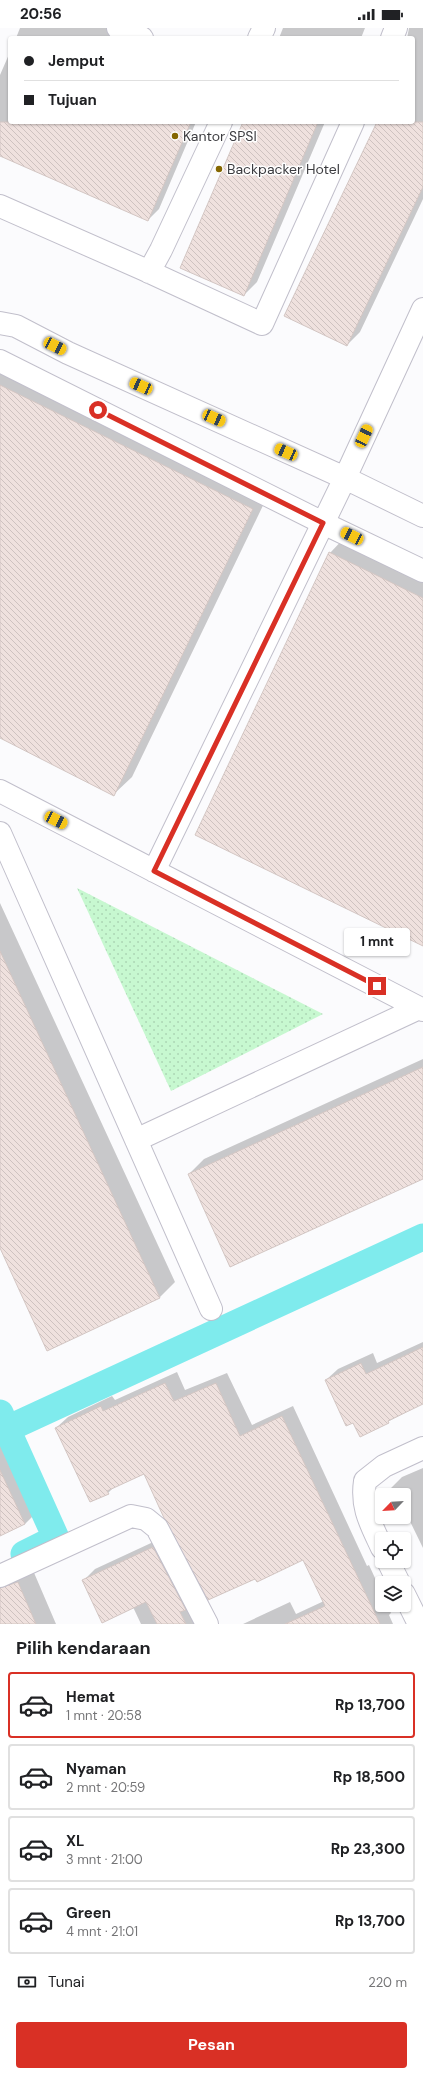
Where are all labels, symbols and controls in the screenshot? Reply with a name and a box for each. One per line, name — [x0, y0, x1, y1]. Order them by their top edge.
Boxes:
text: 20:56 — [20, 4, 62, 24]
text: Jemput — [48, 51, 105, 71]
text: Tujuan — [48, 90, 97, 110]
place label: Kantor SPSI — [183, 127, 257, 145]
marker: Kantor SPSI — [170, 131, 180, 141]
place label: Backpacker Hotel — [227, 160, 340, 178]
marker: Backpacker Hotel — [214, 164, 224, 174]
car — [42, 335, 68, 357]
car — [128, 376, 154, 396]
route start — [89, 401, 107, 419]
car — [201, 408, 227, 428]
car — [353, 423, 375, 449]
car — [273, 442, 299, 462]
car — [339, 525, 365, 547]
car — [43, 809, 69, 831]
callout: 1 mnt — [344, 928, 410, 956]
text: 1 mnt — [360, 933, 394, 950]
route end — [368, 977, 386, 995]
north arrow — [375, 1488, 411, 1524]
map controls — [375, 1488, 411, 1612]
button: locate — [375, 1532, 411, 1568]
button: layers — [375, 1576, 411, 1612]
text: Pilih kendaraan — [16, 1636, 151, 1660]
icon: car — [18, 1687, 54, 1723]
text: Hemat — [66, 1687, 115, 1707]
text: Rp 13,700 — [335, 1695, 405, 1715]
text: 1 mnt · 20:58 — [66, 1707, 142, 1724]
icon: car — [18, 1759, 54, 1795]
text: Nyaman — [66, 1759, 126, 1779]
text: Rp 18,500 — [333, 1767, 405, 1787]
text: 2 mnt · 20:59 — [66, 1779, 145, 1796]
icon: car — [18, 1831, 54, 1867]
text: XL — [66, 1831, 84, 1851]
text: Rp 23,300 — [331, 1839, 405, 1859]
text: 3 mnt · 21:00 — [66, 1851, 143, 1868]
icon: car — [18, 1903, 54, 1939]
text: Green — [66, 1903, 111, 1923]
text: Rp 13,700 — [335, 1911, 405, 1931]
text: 4 mnt · 21:01 — [66, 1923, 138, 1940]
icon: cash — [16, 1971, 38, 1993]
text: Tunai — [48, 1972, 85, 1992]
text: 220 m — [368, 1974, 407, 1991]
button: Pesan — [16, 2022, 407, 2068]

